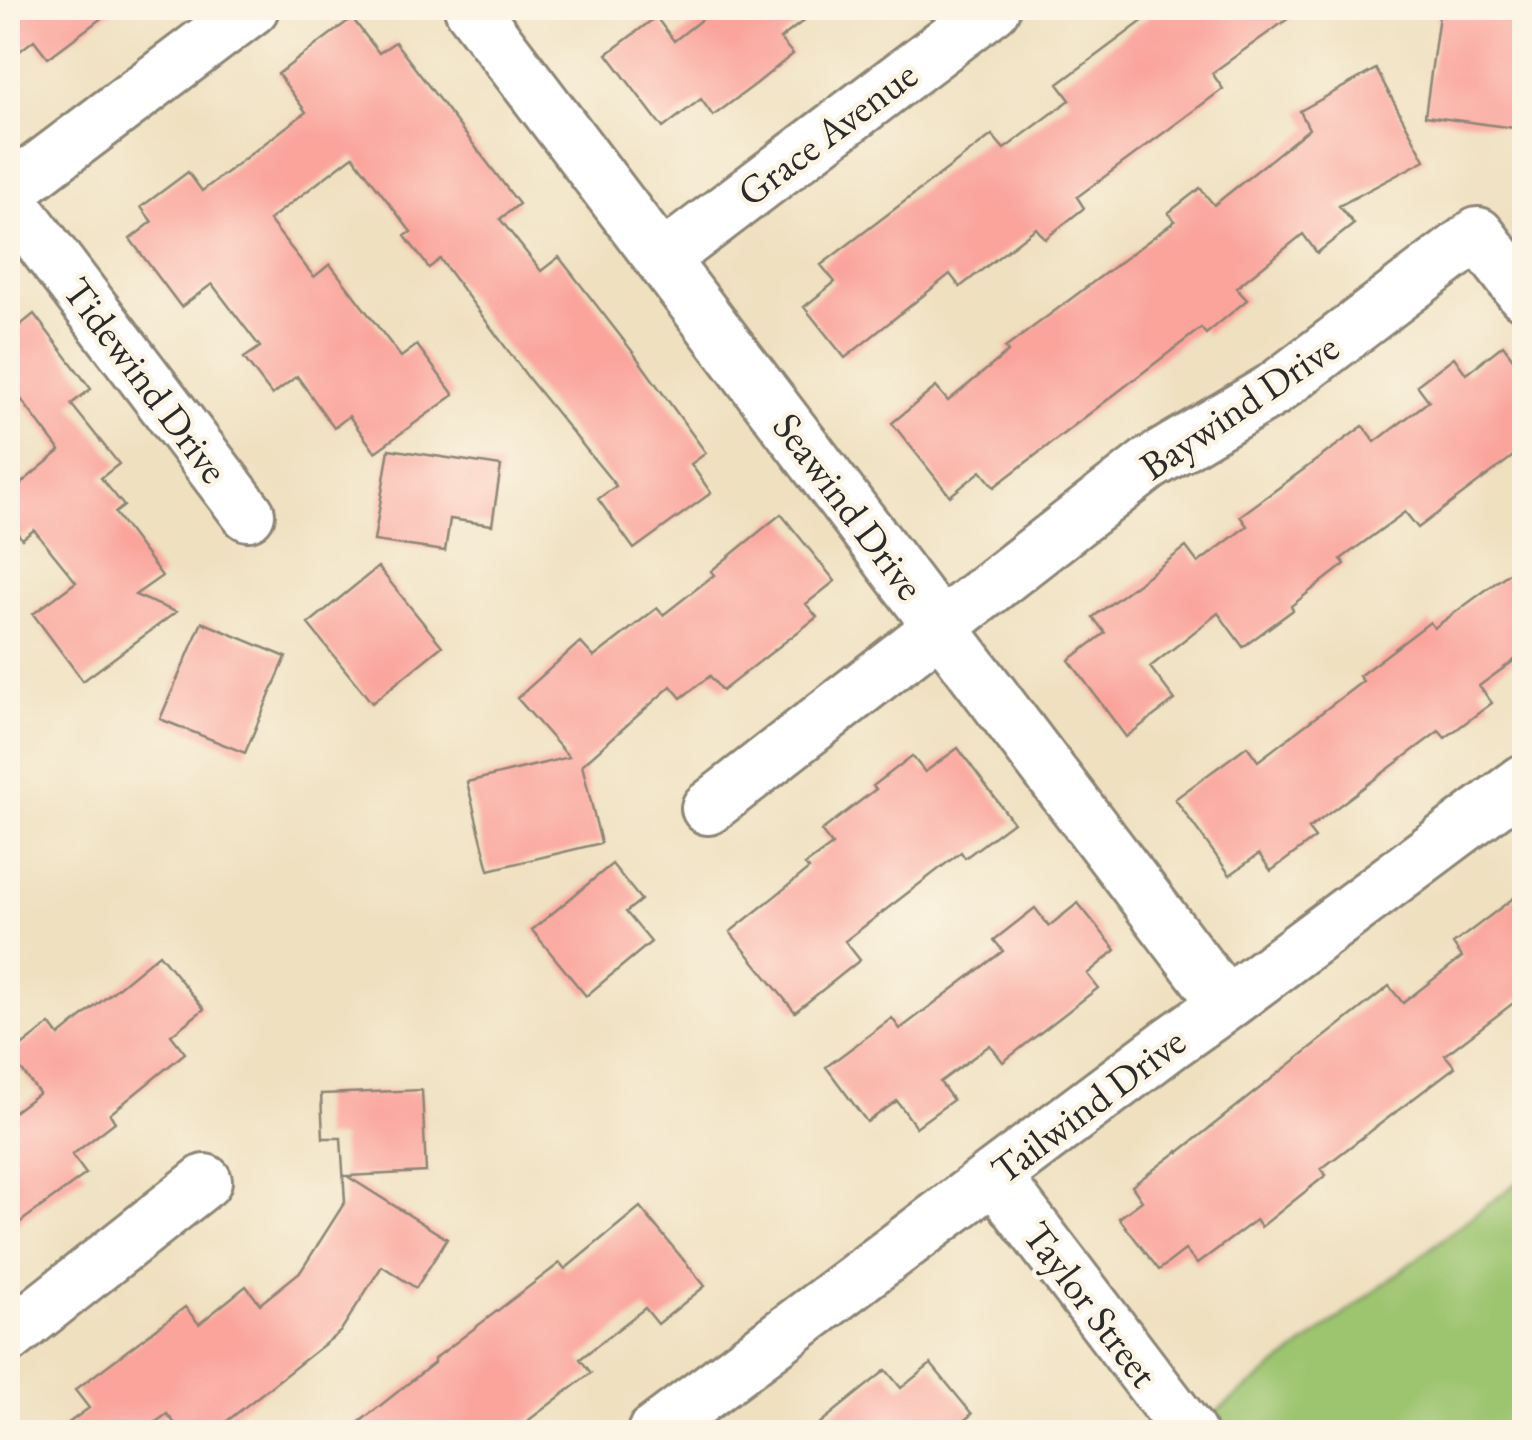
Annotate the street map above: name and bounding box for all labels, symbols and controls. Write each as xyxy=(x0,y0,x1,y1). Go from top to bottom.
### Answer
street label: Grace Avenue xyxy=(727,48,927,218)
street label: Tidewind Drive xyxy=(52,267,240,493)
street label: Baywind Drive xyxy=(1130,321,1348,491)
street label: Seawind Drive xyxy=(762,402,936,610)
street label: Tailwind Drive xyxy=(981,1015,1195,1195)
street label: Taylor Street xyxy=(1012,1211,1170,1398)

